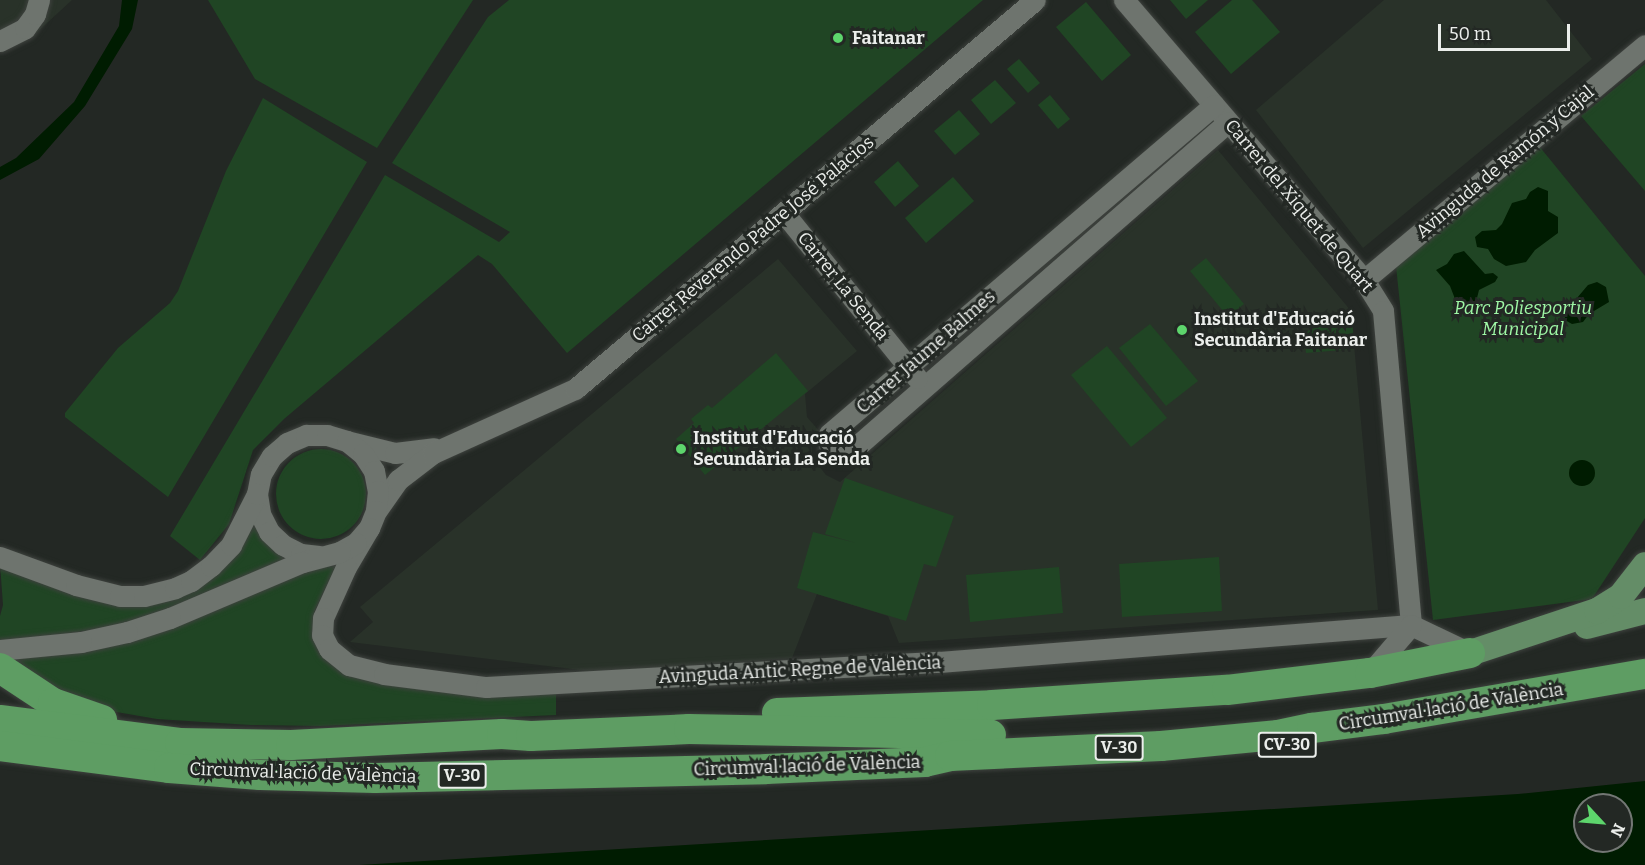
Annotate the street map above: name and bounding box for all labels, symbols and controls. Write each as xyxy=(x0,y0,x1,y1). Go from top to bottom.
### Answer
scale bar xyxy=(1441,12,1573,50)
text: 50 m xyxy=(1449,23,1491,45)
place label: Faitanar xyxy=(852,27,925,49)
marker: Faitanar xyxy=(829,29,847,47)
street label: Avinguda de Ramón y Cajal xyxy=(1412,81,1598,243)
street label: Carrer del Xiquet de Quart xyxy=(1220,115,1378,297)
street label: Carrer Reverendo Padre José Palacios xyxy=(628,131,878,347)
street label: Carrer La Senda xyxy=(793,228,893,344)
street label: Carrer Jaume Balmes xyxy=(852,286,1000,418)
park label: Parc Poliesportiu Municipal xyxy=(1454,298,1592,340)
place label: Institut d'Educació Secundària Faitanar xyxy=(1194,309,1367,352)
marker: Institut d'Educació Secundària Faitanar xyxy=(1175,323,1189,337)
place label: Institut d'Educació Secundària La Senda xyxy=(693,428,870,470)
marker: Institut d'Educació Secundària La Senda xyxy=(674,442,688,456)
street label: Avinguda Antic Regne de València xyxy=(658,652,942,688)
street label: Circumval·lació de València xyxy=(1337,679,1565,735)
road number: CV-30 xyxy=(1257,732,1317,758)
road number: V-30 xyxy=(1094,735,1144,761)
street label: Circumval·lació de València xyxy=(693,751,921,781)
street label: Circumval·lació de València xyxy=(189,758,417,788)
road number: V-30 xyxy=(436,763,488,789)
north arrow xyxy=(1573,793,1633,853)
text: N xyxy=(1607,821,1629,840)

